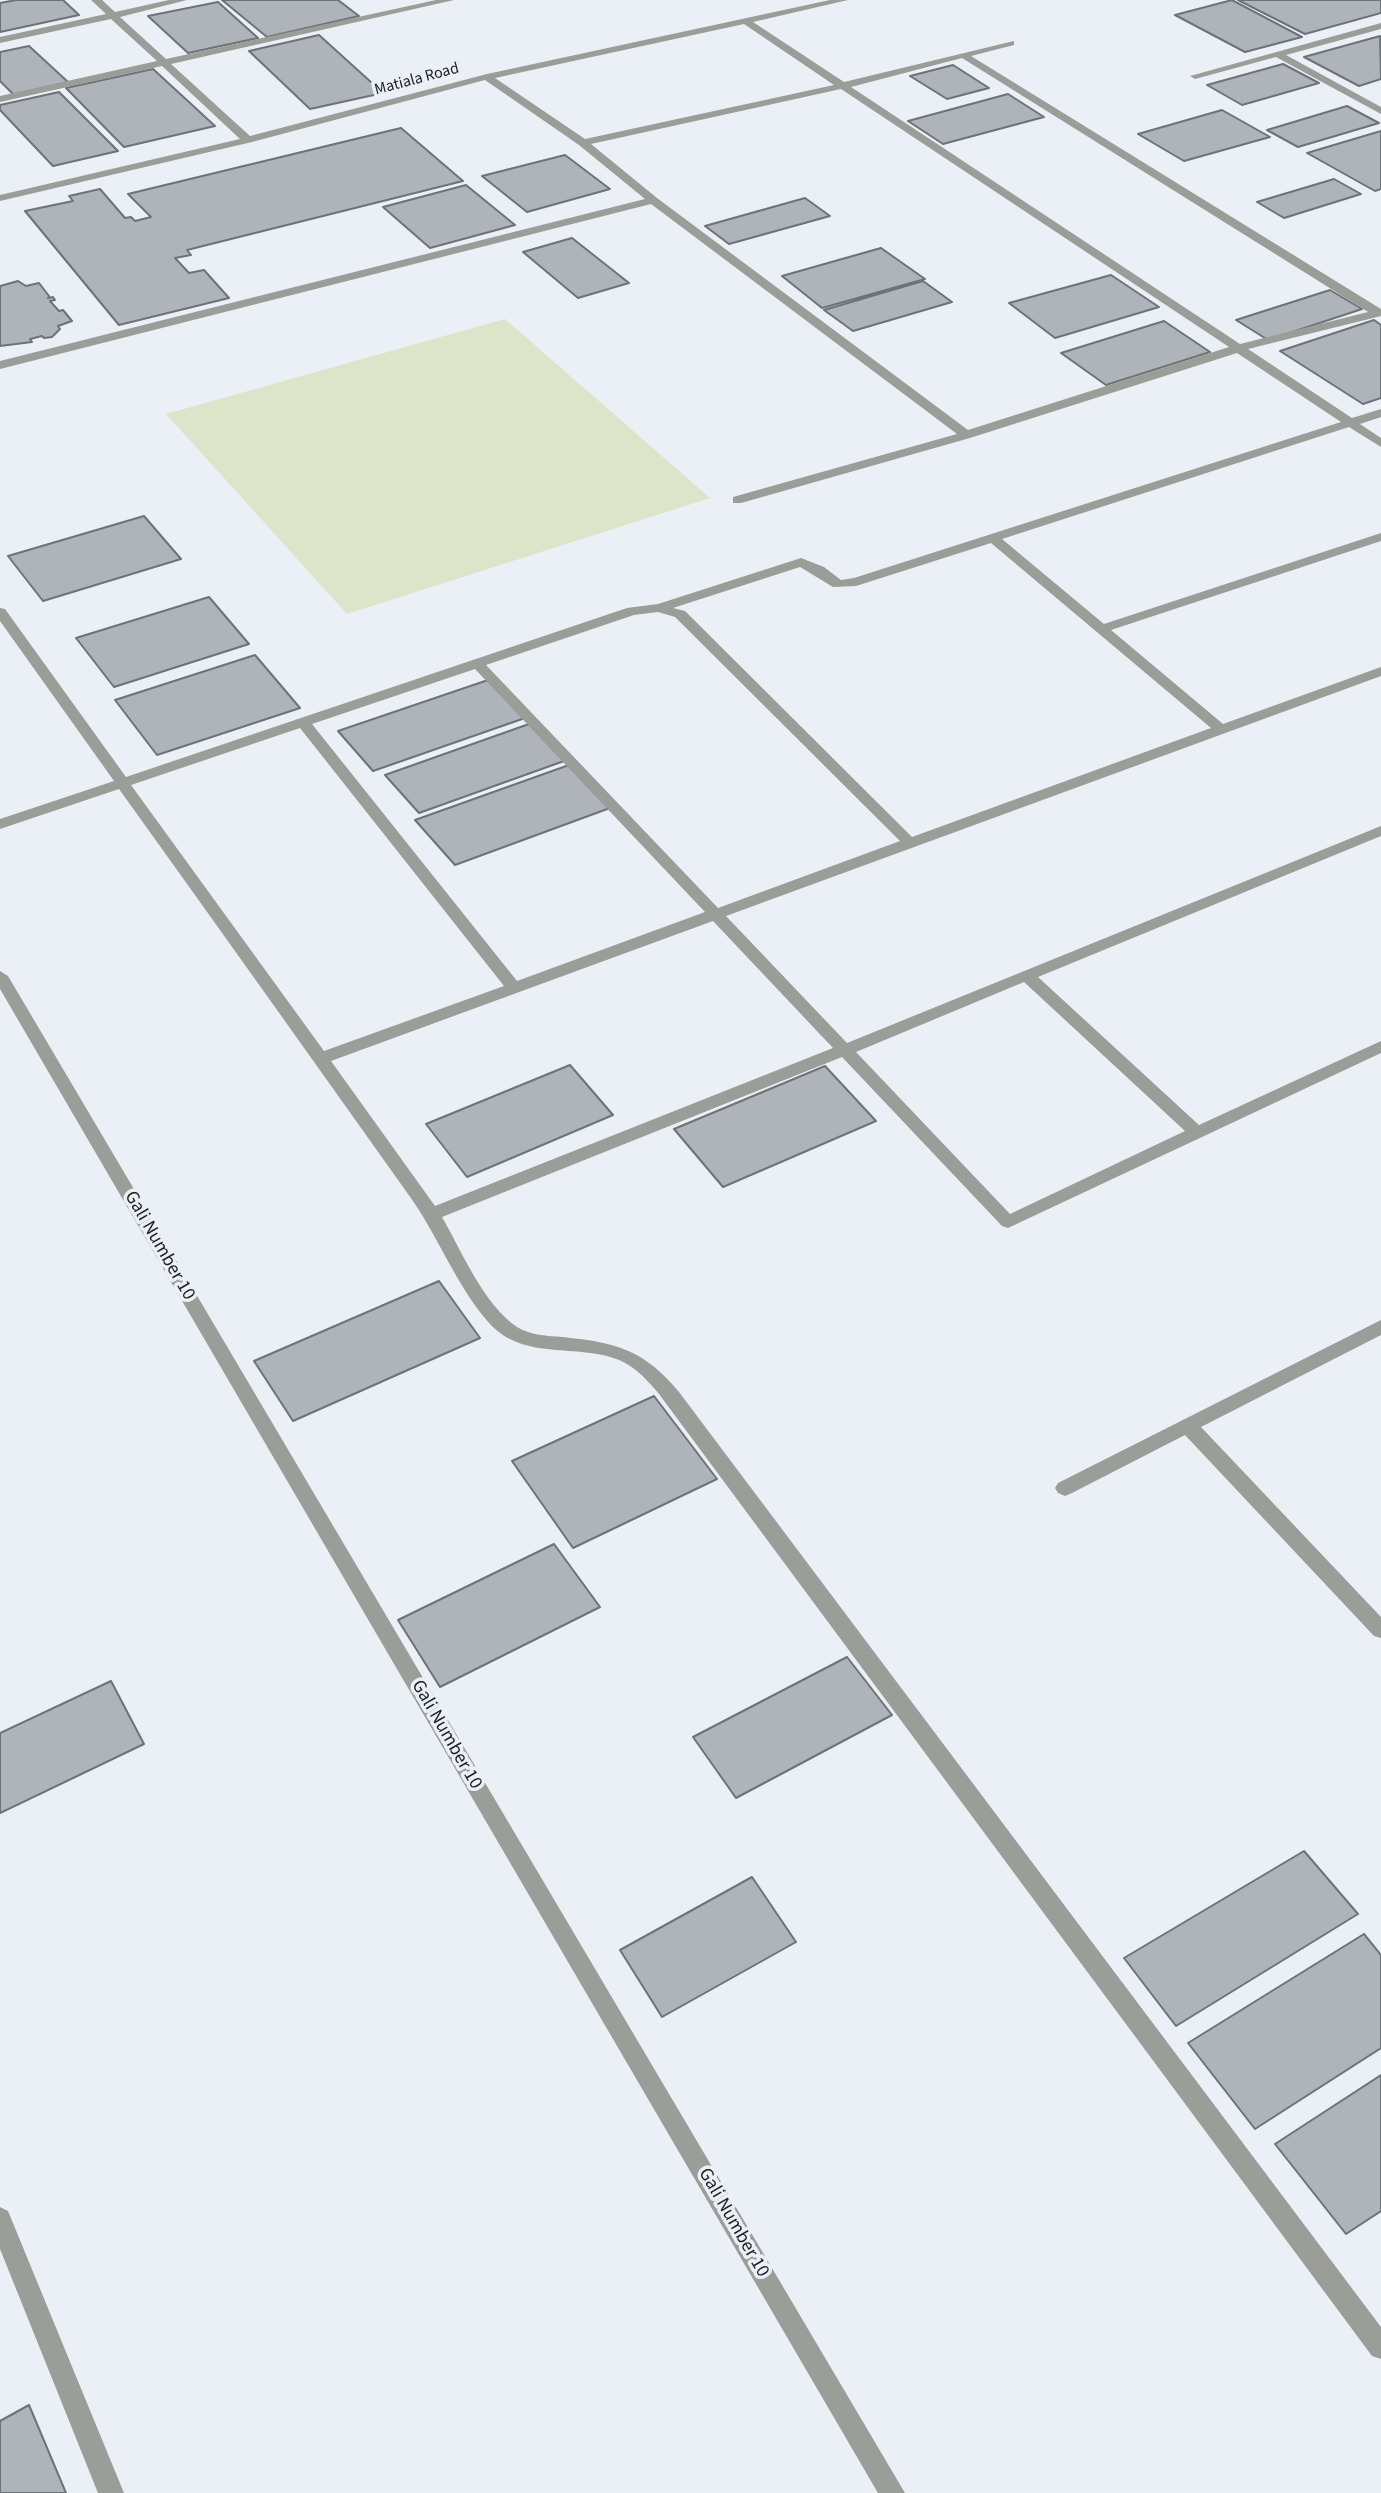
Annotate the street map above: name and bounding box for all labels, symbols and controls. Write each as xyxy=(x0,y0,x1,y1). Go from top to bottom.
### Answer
street label: Matiala Road xyxy=(373,60,461,100)
street label: Gali Number 10 xyxy=(119,1187,199,1305)
street label: Gali Number 10 xyxy=(406,1676,486,1794)
street label: Gali Number 10 xyxy=(693,2164,773,2282)

